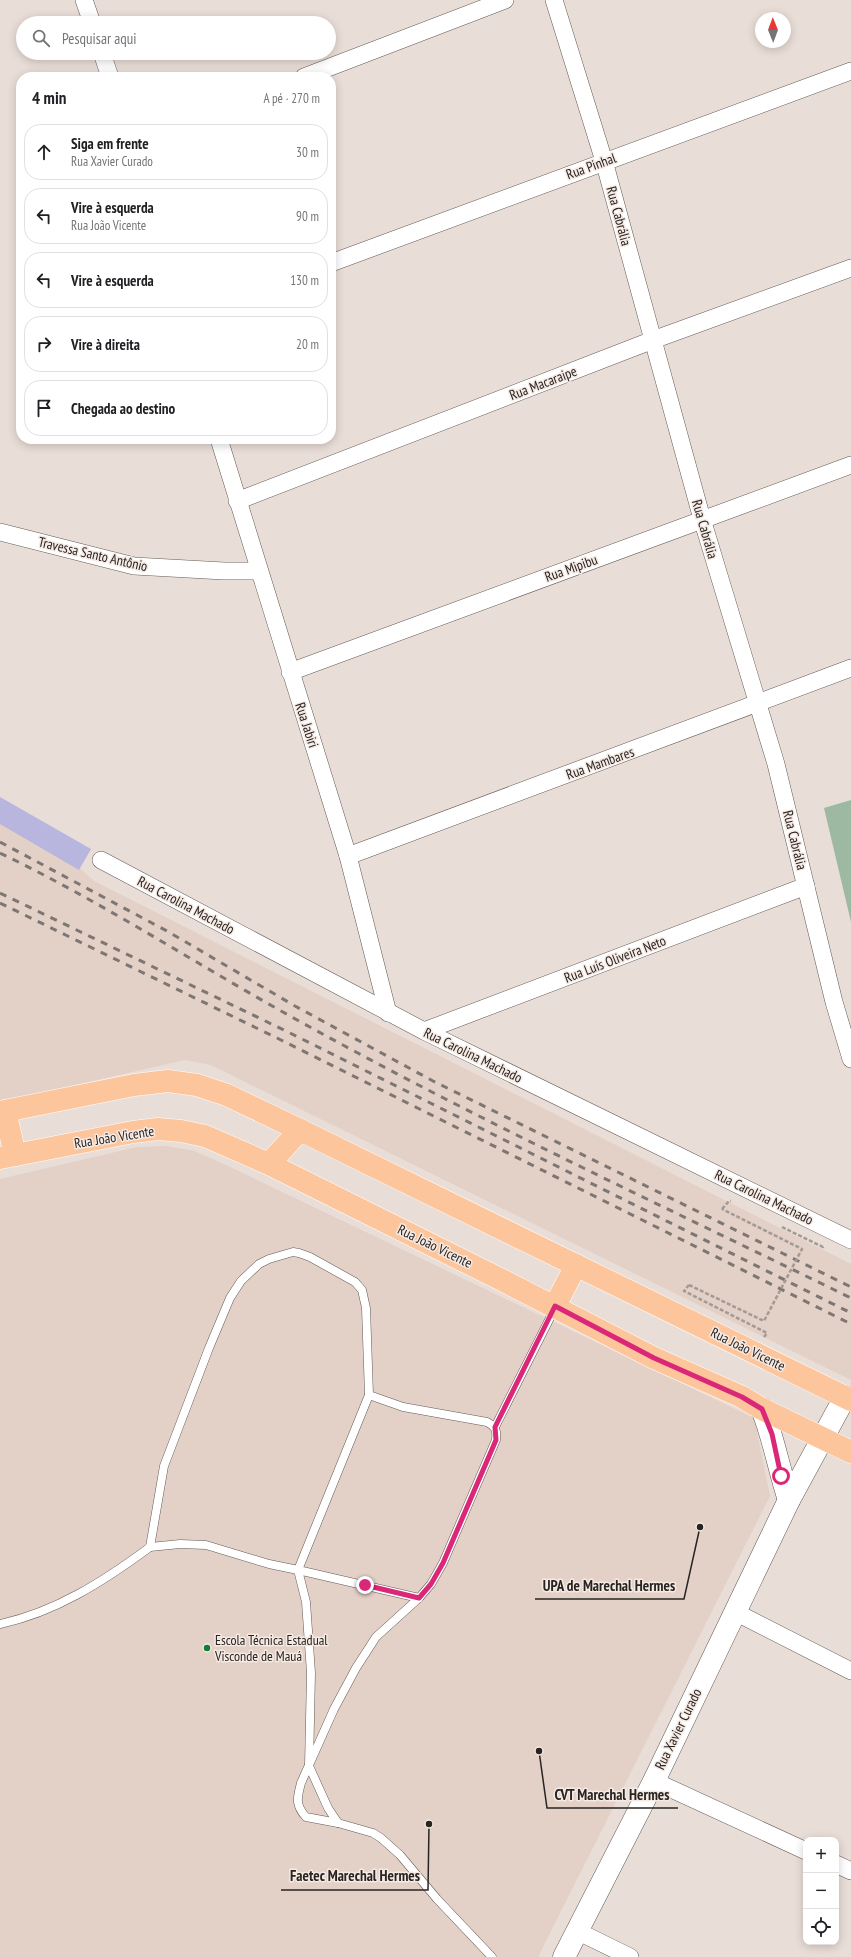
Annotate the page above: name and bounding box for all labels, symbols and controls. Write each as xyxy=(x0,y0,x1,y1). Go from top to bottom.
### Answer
north arrow xyxy=(755,12,791,48)
search box xyxy=(16,16,336,60)
icon: search xyxy=(30,27,52,49)
text: Pesquisar aqui xyxy=(62,29,136,48)
text: 4 min xyxy=(32,87,66,109)
text: A pé · 270 m xyxy=(263,90,320,107)
text: Siga em frente xyxy=(71,134,149,153)
icon: ahead xyxy=(33,141,55,163)
text: 30 m xyxy=(296,144,319,161)
street label: Rua Pinhal xyxy=(564,148,619,183)
text: Rua Xavier Curado xyxy=(71,153,153,170)
street label: Rua Cabrália xyxy=(602,184,636,248)
text: Vire à esquerda xyxy=(71,198,154,217)
icon: left xyxy=(33,205,55,227)
text: 90 m xyxy=(296,208,319,225)
text: Rua João Vicente xyxy=(71,217,146,234)
icon: left xyxy=(33,269,55,291)
text: Vire à esquerda xyxy=(71,271,154,290)
text: 130 m xyxy=(290,272,319,289)
icon: right xyxy=(33,333,55,355)
text: Vire à direita xyxy=(71,335,140,354)
text: 20 m xyxy=(296,336,319,353)
street label: Rua Macaraipe xyxy=(507,362,579,404)
icon: arrive xyxy=(33,397,55,419)
text: Chegada ao destino xyxy=(71,399,175,418)
street label: Rua Cabrália xyxy=(688,497,722,561)
street label: Travessa Santo Antônio xyxy=(37,533,149,575)
street label: Rua Mipibu xyxy=(542,550,600,586)
street label: Rua Jabiri xyxy=(291,700,323,750)
street label: Rua Mambares xyxy=(564,742,637,784)
street label: Rua Cabrália xyxy=(779,808,811,872)
street label: Rua Carolina Machado xyxy=(134,872,238,938)
street label: Rua Luís Oliveira Neto xyxy=(562,931,668,987)
street label: Rua Carolina Machado xyxy=(421,1023,525,1087)
street label: Rua João Vicente xyxy=(73,1122,156,1152)
street label: Rua Carolina Machado xyxy=(712,1165,816,1229)
street label: Rua João Vicente xyxy=(395,1220,475,1272)
street label: Rua João Vicente xyxy=(708,1323,788,1375)
route start xyxy=(772,1467,790,1485)
callout: UPA de Marechal Hermes xyxy=(535,1572,684,1599)
route end xyxy=(356,1576,374,1594)
text: UPA de Marechal Hermes xyxy=(543,1576,675,1595)
place label: Escola Técnica Estadual Visconde de Mauá xyxy=(214,1631,328,1665)
marker: Escola Técnica Estadual Visconde de Mauá xyxy=(202,1643,212,1653)
street label: Rua Xavier Curado xyxy=(651,1685,705,1773)
callout: CVT Marechal Hermes xyxy=(547,1781,678,1808)
text: CVT Marechal Hermes xyxy=(554,1785,670,1804)
map controls xyxy=(803,1837,839,1945)
button: + xyxy=(803,1837,839,1873)
callout: Faetec Marechal Hermes xyxy=(281,1863,428,1890)
text: Faetec Marechal Hermes xyxy=(290,1866,420,1885)
button: − xyxy=(803,1873,839,1909)
button: locate xyxy=(803,1909,839,1945)

